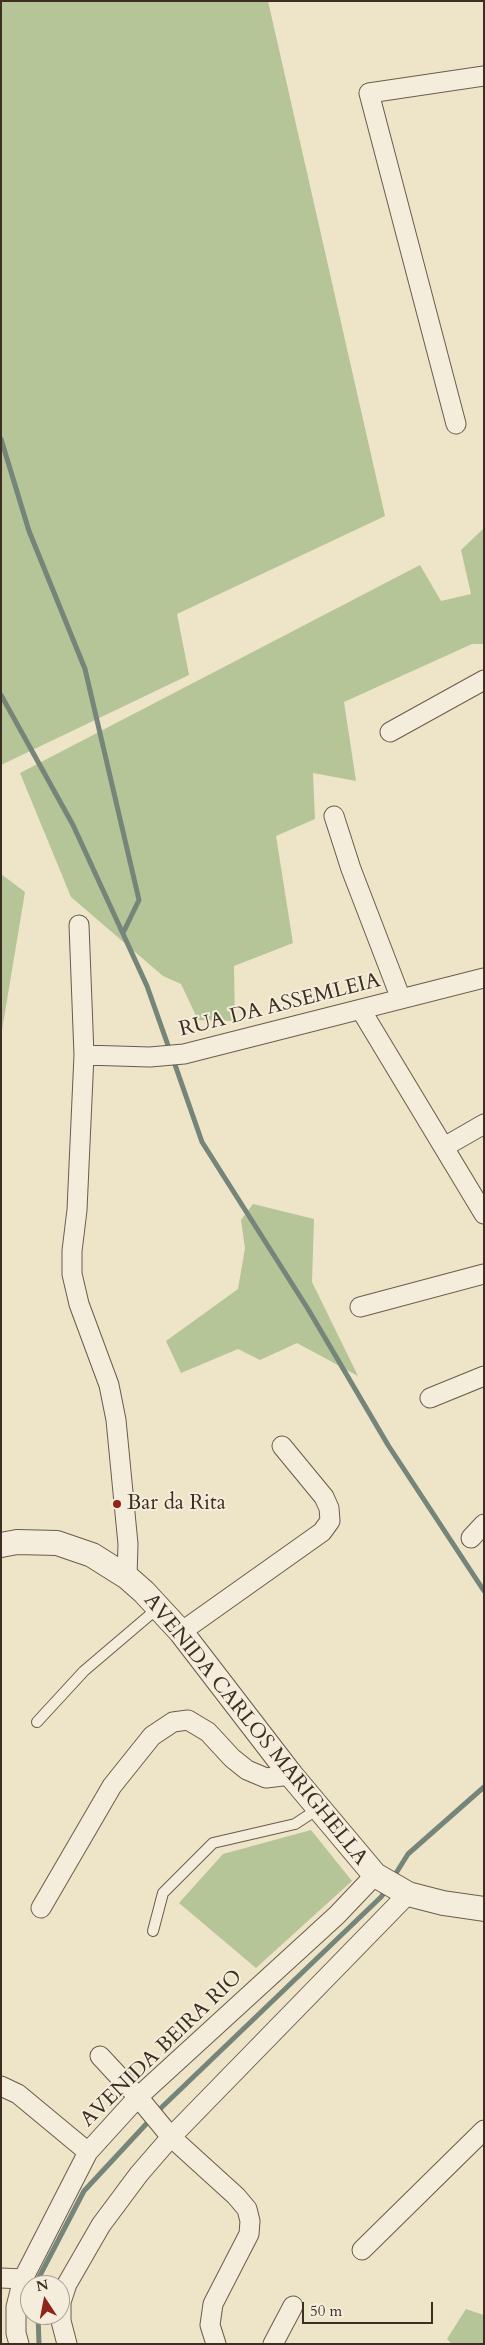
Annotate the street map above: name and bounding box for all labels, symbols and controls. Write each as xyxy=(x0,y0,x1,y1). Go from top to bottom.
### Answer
street label: RUA DA ASSEMLEIA xyxy=(177,969,383,1043)
place label: Bar da Rita xyxy=(127,1491,226,1517)
marker: Bar da Rita xyxy=(111,1498,123,1510)
street label: AVENIDA CARLOS MARIGHELLA xyxy=(137,1589,373,1871)
street label: AVENIDA BEIRA RIO xyxy=(76,1965,248,2133)
north arrow xyxy=(20,2275,70,2325)
text: N xyxy=(34,2275,50,2296)
scale bar xyxy=(305,2292,436,2324)
text: 50 m xyxy=(310,2301,342,2321)

